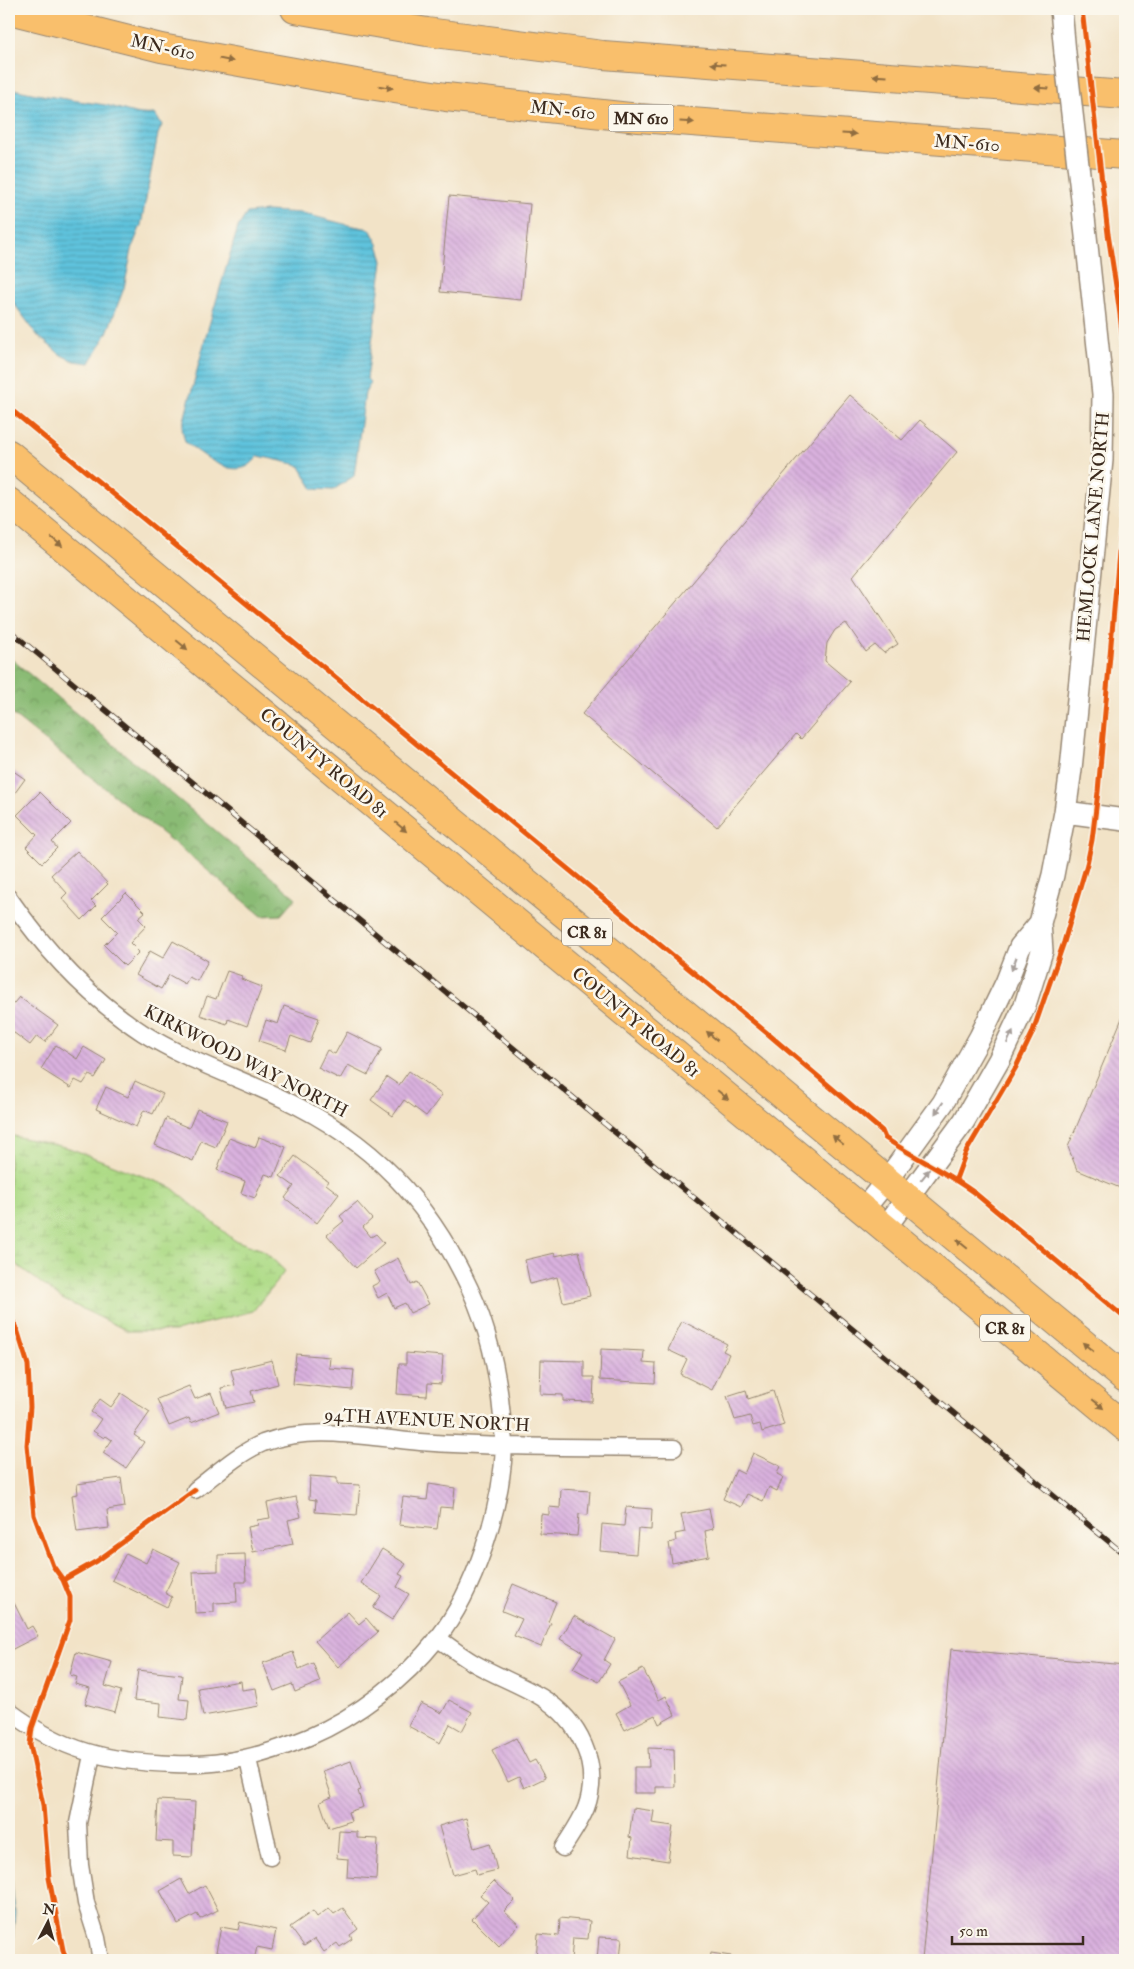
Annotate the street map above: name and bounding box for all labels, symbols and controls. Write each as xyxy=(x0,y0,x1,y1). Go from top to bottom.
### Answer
street label: MN-610 xyxy=(128,29,197,66)
one-way arrow xyxy=(219,56,234,64)
one-way arrow xyxy=(709,60,725,68)
one-way arrow xyxy=(871,72,887,80)
one-way arrow xyxy=(379,84,395,92)
one-way arrow xyxy=(1033,84,1049,92)
street label: MN-610 xyxy=(529,96,597,125)
road number: MN 610 xyxy=(608,105,674,132)
one-way arrow xyxy=(679,118,695,126)
one-way arrow xyxy=(841,130,857,138)
street label: MN-610 xyxy=(933,130,1001,157)
street label: HEMLOCK LANE NORTH xyxy=(1072,411,1115,643)
one-way arrow xyxy=(50,536,63,547)
one-way arrow xyxy=(175,640,188,651)
street label: COUNTY ROAD 81 xyxy=(255,703,393,824)
one-way arrow xyxy=(395,822,408,833)
road number: CR 81 xyxy=(562,919,612,946)
one-way arrow xyxy=(1010,957,1018,972)
street label: COUNTY ROAD 81 xyxy=(567,962,705,1083)
street label: KIRKWOOD WAY NORTH xyxy=(140,1000,352,1123)
one-way arrow xyxy=(1006,1030,1014,1044)
one-way arrow xyxy=(706,1031,719,1042)
one-way arrow xyxy=(717,1089,730,1100)
one-way arrow xyxy=(934,1101,944,1114)
one-way arrow xyxy=(831,1134,844,1145)
one-way arrow xyxy=(920,1168,930,1182)
one-way arrow xyxy=(956,1238,969,1249)
road number: CR 81 xyxy=(980,1315,1030,1342)
one-way arrow xyxy=(1081,1342,1094,1353)
one-way arrow xyxy=(1092,1399,1105,1410)
street label: 94TH AVENUE NORTH xyxy=(322,1404,530,1437)
north arrow xyxy=(22,1896,72,1946)
text: N xyxy=(41,1900,57,1919)
scale bar xyxy=(952,1914,1083,1946)
text: 50 m xyxy=(959,1922,988,1941)

